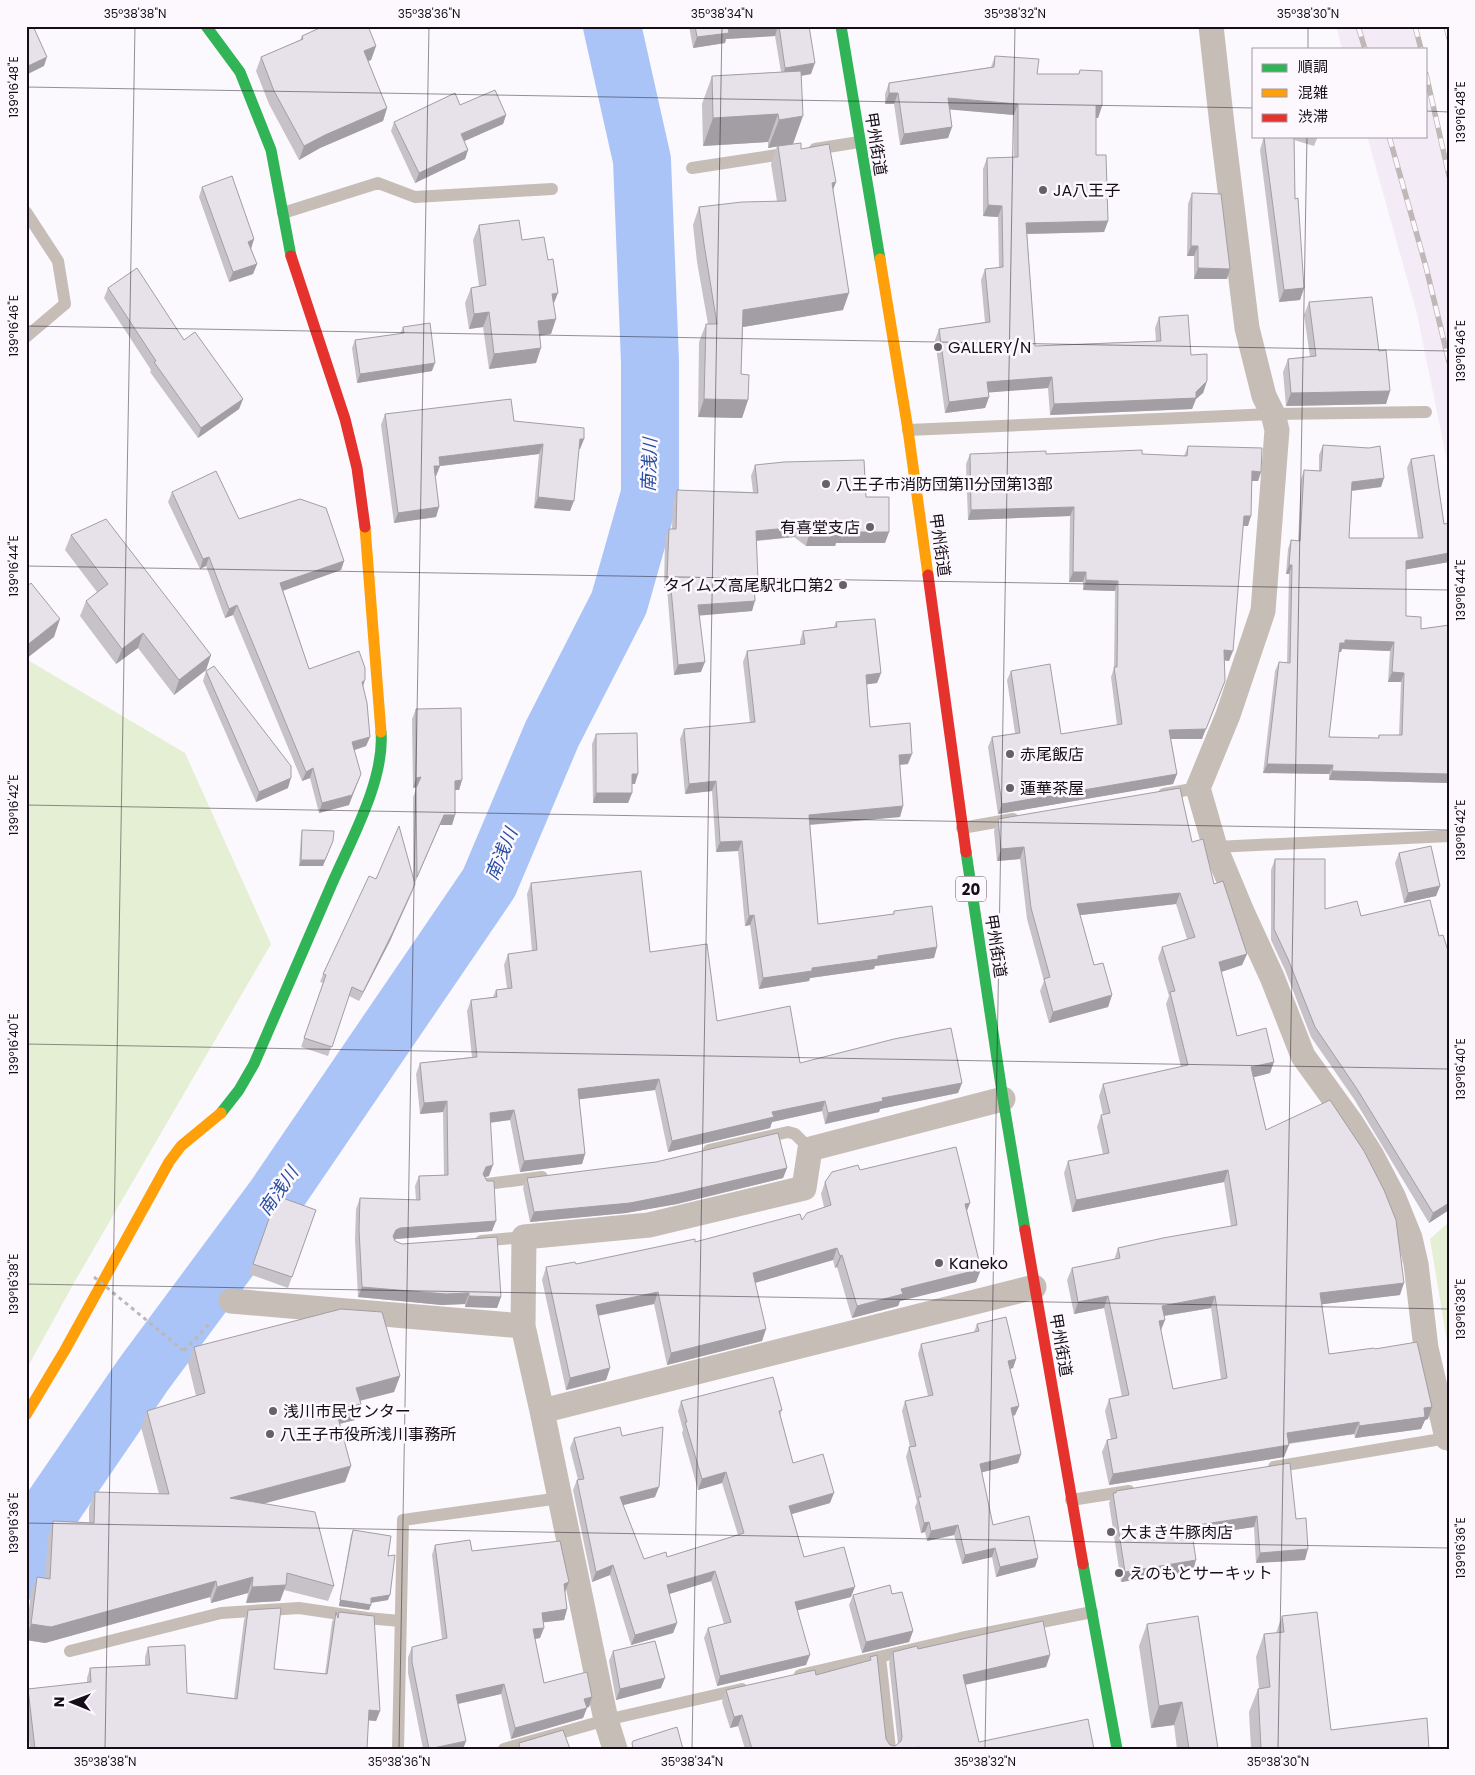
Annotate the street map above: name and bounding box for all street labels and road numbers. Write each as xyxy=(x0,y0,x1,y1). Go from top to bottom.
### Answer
street label: 甲州街道 xyxy=(860,111,892,177)
street label: 甲州街道 xyxy=(924,512,956,578)
road number: 20 xyxy=(956,876,986,902)
street label: 甲州街道 xyxy=(980,913,1012,979)
street label: 甲州街道 xyxy=(1044,1311,1078,1379)

